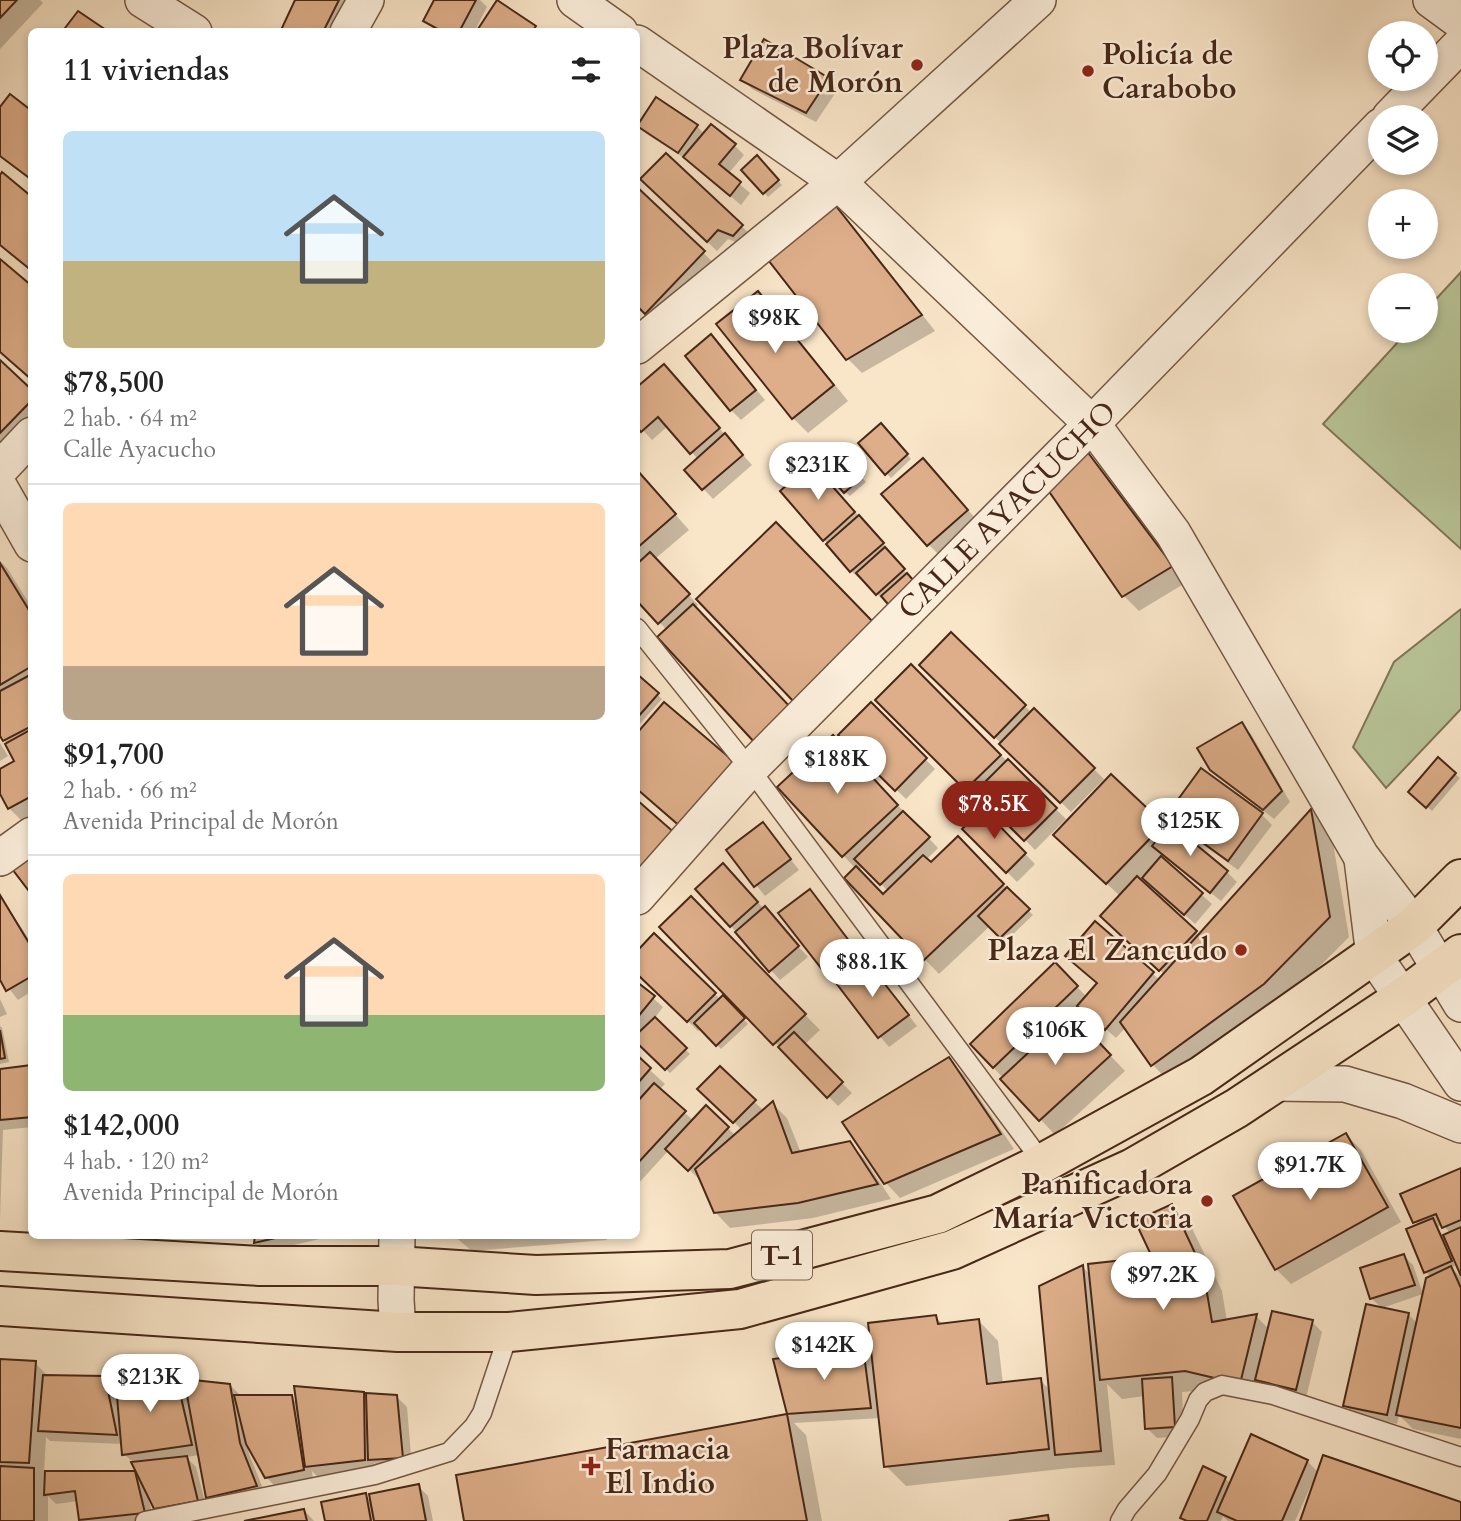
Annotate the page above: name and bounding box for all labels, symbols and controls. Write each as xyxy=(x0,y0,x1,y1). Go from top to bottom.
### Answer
map controls xyxy=(1368,21,1438,343)
button: locate xyxy=(1368,21,1438,91)
place label: Plaza Bolívar de Morón xyxy=(722,28,904,103)
place label: Policía de Carabobo xyxy=(1102,34,1237,109)
text: 11 viviendas xyxy=(63,50,229,91)
icon: filters xyxy=(567,51,605,89)
marker: Plaza Bolívar de Morón xyxy=(909,57,925,73)
marker: Policía de Carabobo xyxy=(1080,63,1096,79)
button: layers xyxy=(1368,105,1438,175)
icon: home xyxy=(271,176,397,302)
button: + xyxy=(1368,189,1438,259)
button: − xyxy=(1368,273,1438,343)
pin: $98K xyxy=(734,296,816,355)
text: $98K xyxy=(748,302,802,333)
text: $78,500 xyxy=(63,362,164,403)
street label: CALLE AYACUCHO xyxy=(889,392,1126,629)
text: 2 hab. · 64 m² xyxy=(63,403,197,434)
text: Calle Ayacucho xyxy=(63,434,216,465)
pin: $231K xyxy=(769,442,867,502)
text: $231K xyxy=(785,449,851,480)
icon: home xyxy=(271,548,397,674)
text: $91,700 xyxy=(63,734,164,775)
pin: $188K xyxy=(788,736,886,796)
text: $188K xyxy=(804,743,870,774)
text: 2 hab. · 66 m² xyxy=(63,775,197,806)
pin: $78.5K xyxy=(937,782,1051,841)
text: $78.5K xyxy=(958,788,1030,819)
pin: $125K xyxy=(1141,798,1239,858)
text: $125K xyxy=(1157,805,1223,836)
text: Avenida Principal de Morón xyxy=(63,806,339,837)
icon: home xyxy=(271,919,397,1045)
place label: Plaza El Zancudo xyxy=(987,930,1227,971)
pin: $88.1K xyxy=(815,940,929,999)
marker: Plaza El Zancudo xyxy=(1233,942,1249,958)
text: $88.1K xyxy=(836,946,908,977)
pin: $106K xyxy=(1006,1007,1104,1067)
text: $106K xyxy=(1022,1014,1088,1045)
text: $142,000 xyxy=(63,1105,179,1146)
pin: $91.7K xyxy=(1253,1142,1367,1202)
text: 4 hab. · 120 m² xyxy=(63,1146,209,1177)
text: $91.7K xyxy=(1274,1149,1346,1180)
place label: Panificadora María Victoria xyxy=(993,1164,1193,1239)
text: Avenida Principal de Morón xyxy=(63,1177,339,1208)
marker: Panificadora María Victoria xyxy=(1199,1193,1215,1209)
road number: T-1 xyxy=(752,1230,812,1280)
pin: $97.2K xyxy=(1106,1252,1220,1312)
text: $97.2K xyxy=(1127,1259,1199,1290)
pin: $142K xyxy=(775,1322,873,1382)
text: $142K xyxy=(791,1329,857,1360)
pin: $213K xyxy=(101,1354,199,1414)
text: $213K xyxy=(117,1361,183,1392)
place label: Farmacia El Indio xyxy=(605,1429,730,1504)
marker: Farmacia El Indio xyxy=(583,1458,599,1474)

